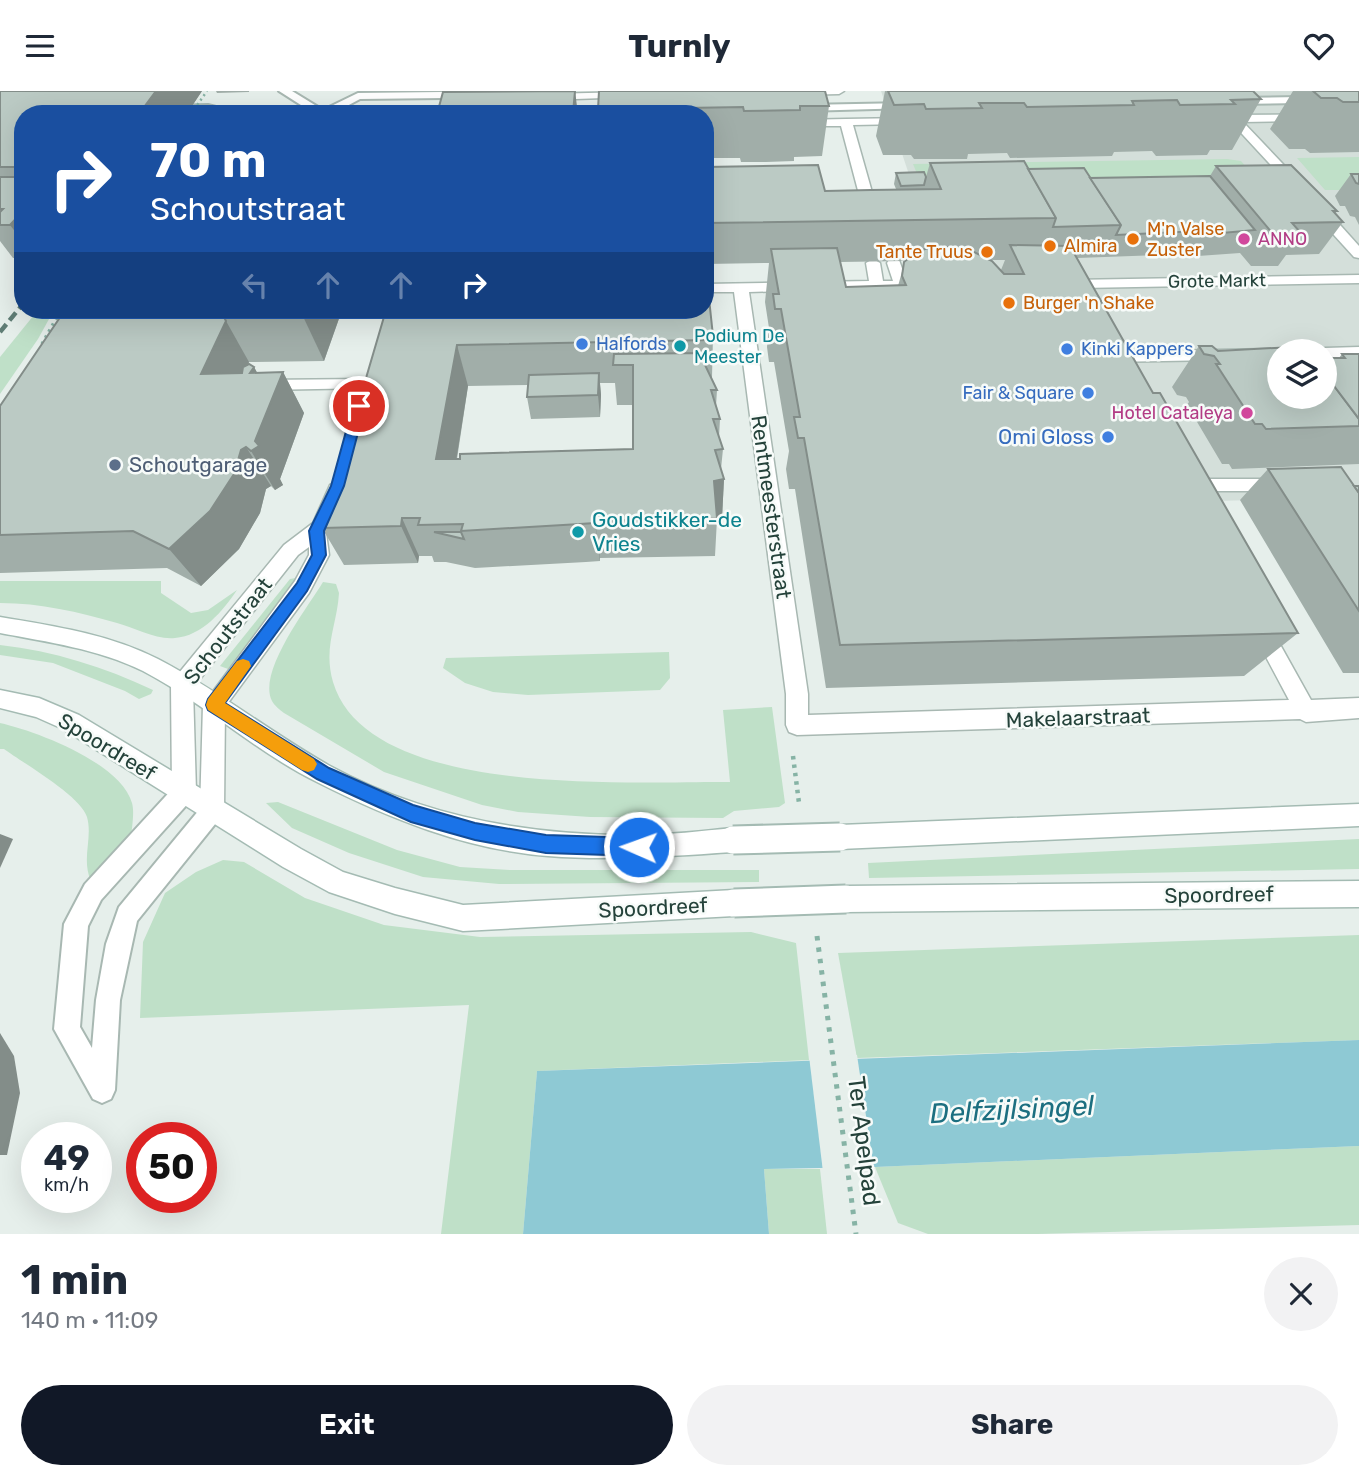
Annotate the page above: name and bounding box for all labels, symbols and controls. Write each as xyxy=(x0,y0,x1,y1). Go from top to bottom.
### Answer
icon: menu xyxy=(21,27,59,65)
text: Turnly xyxy=(628,27,731,65)
icon: heart xyxy=(1300,27,1338,65)
text: 70 m xyxy=(150,131,267,189)
icon: right xyxy=(35,133,126,224)
text: Schoutstraat xyxy=(150,190,346,228)
place label: M'n Valse Zuster xyxy=(1147,218,1224,261)
place label: ANNO xyxy=(1258,228,1307,250)
marker: M'n Valse Zuster xyxy=(1125,231,1141,247)
marker: ANNO xyxy=(1236,231,1252,247)
place label: Almira xyxy=(1064,235,1117,257)
marker: Almira xyxy=(1042,238,1058,254)
place label: Tante Truus xyxy=(876,241,973,263)
marker: Tante Truus xyxy=(979,244,995,260)
icon: left xyxy=(236,266,274,304)
icon: ahead xyxy=(309,266,347,304)
icon: ahead xyxy=(382,266,420,304)
icon: right xyxy=(455,266,493,304)
street label: Grote Markt xyxy=(1168,269,1266,293)
place label: Burger 'n Shake xyxy=(1023,292,1154,314)
marker: Burger 'n Shake xyxy=(1001,295,1017,311)
place label: Podium De Meester xyxy=(694,325,785,368)
place label: Halfords xyxy=(596,333,667,355)
marker: Halfords xyxy=(574,336,590,352)
marker: Podium De Meester xyxy=(672,338,688,354)
place label: Kinki Kappers xyxy=(1081,338,1193,360)
map controls xyxy=(1267,339,1337,409)
button: layers xyxy=(1267,339,1337,409)
marker: Kinki Kappers xyxy=(1059,341,1075,357)
pin xyxy=(329,376,389,436)
place label: Fair & Square xyxy=(963,382,1074,404)
marker: Fair & Square xyxy=(1080,385,1096,401)
icon: arrive xyxy=(340,387,378,425)
place label: Hotel Cataleya xyxy=(1112,402,1233,424)
marker: Hotel Cataleya xyxy=(1239,405,1255,421)
street label: Rentmeesterstraat xyxy=(746,414,797,600)
place label: Omi Gloss xyxy=(998,424,1094,449)
marker: Omi Gloss xyxy=(1100,429,1116,445)
place label: Schoutgarage xyxy=(129,452,267,477)
marker: Schoutgarage xyxy=(107,457,123,473)
place label: Goudstikker-de Vries xyxy=(592,507,742,556)
marker: Goudstikker-de Vries xyxy=(570,524,586,540)
street label: Schoutstraat xyxy=(178,572,277,689)
street label: Makelaarstraat xyxy=(1005,702,1151,733)
street label: Spoordreef xyxy=(54,708,161,785)
position arrow xyxy=(602,810,676,884)
street label: Spoordreef xyxy=(1164,881,1274,908)
street label: Spoordreef xyxy=(598,892,708,923)
street label: Ter Apelpad xyxy=(842,1075,886,1207)
water label: Delfzijlsingel xyxy=(929,1089,1096,1130)
speed limit sign: 50 xyxy=(126,1122,217,1213)
text: 49 xyxy=(43,1137,90,1179)
text: km/h xyxy=(44,1174,89,1196)
text: 1 min xyxy=(21,1255,128,1305)
button: close xyxy=(1264,1257,1338,1331)
text: 140 m · 11:09 xyxy=(21,1306,159,1334)
button: Exit xyxy=(21,1385,673,1465)
button: Share xyxy=(687,1385,1338,1465)

